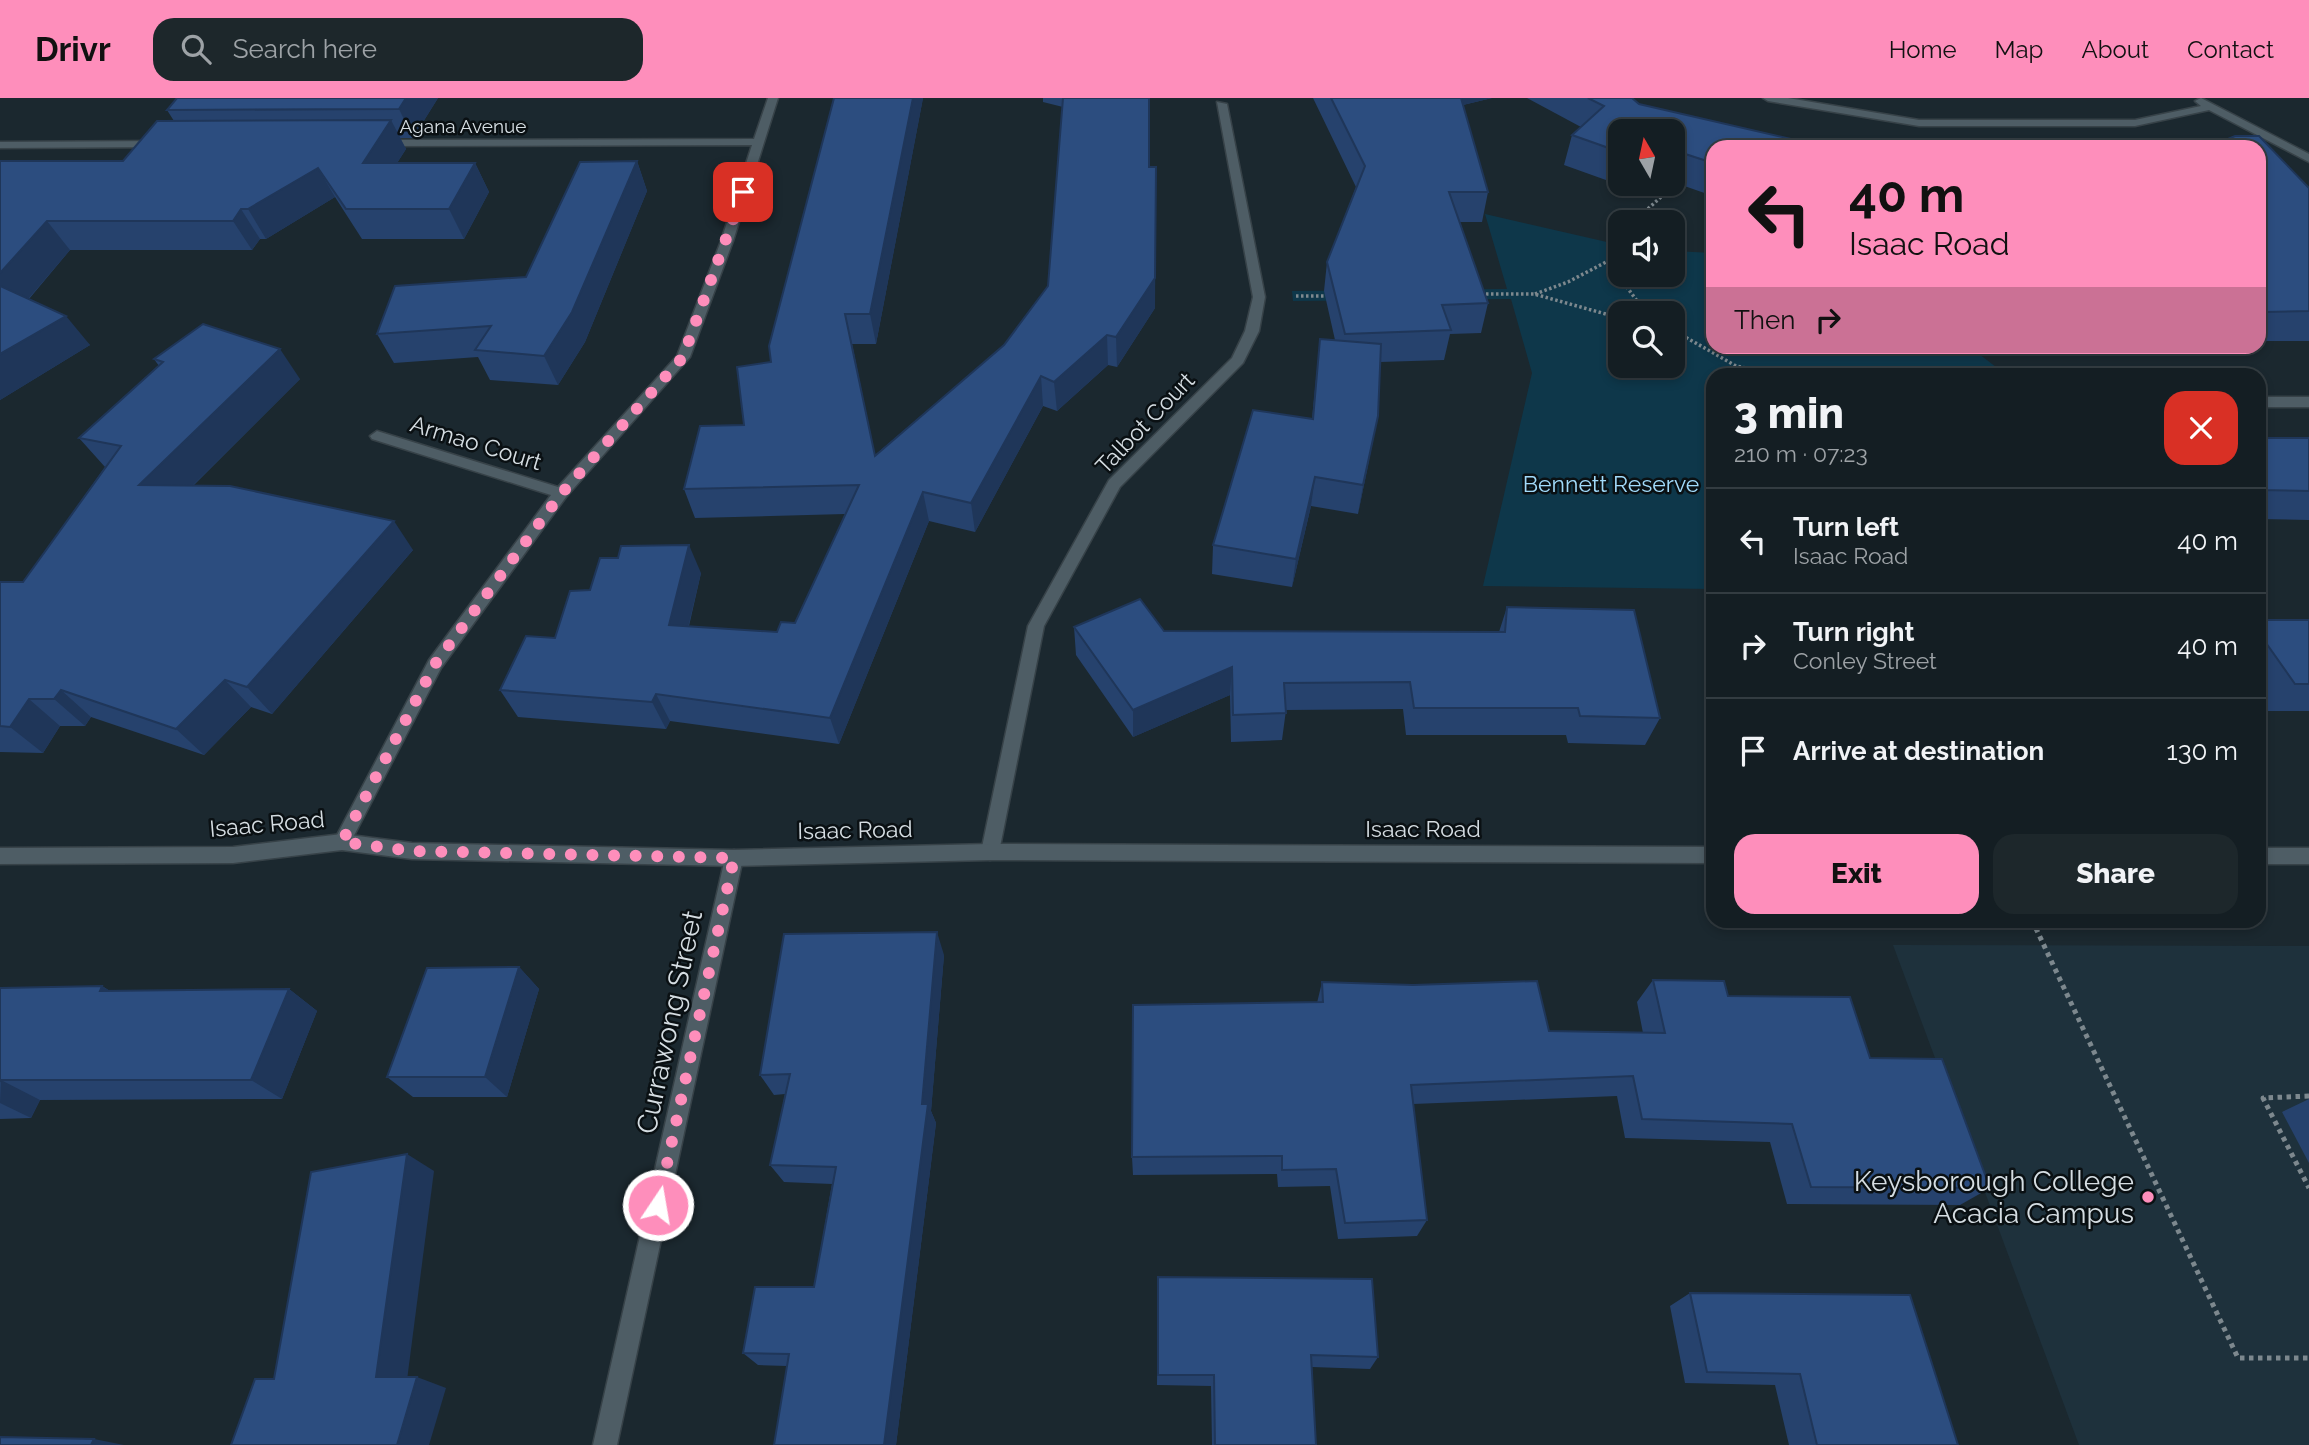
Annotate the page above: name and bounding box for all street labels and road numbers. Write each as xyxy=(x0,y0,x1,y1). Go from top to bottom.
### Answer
street label: Agana Avenue xyxy=(399,115,527,137)
street label: Talbot Court xyxy=(1090,366,1200,479)
street label: Armao Court xyxy=(407,410,545,475)
street label: Isaac Road xyxy=(208,805,326,842)
street label: Isaac Road xyxy=(797,815,913,844)
street label: Isaac Road xyxy=(1365,815,1481,842)
street label: Currawong Street xyxy=(630,907,709,1137)

